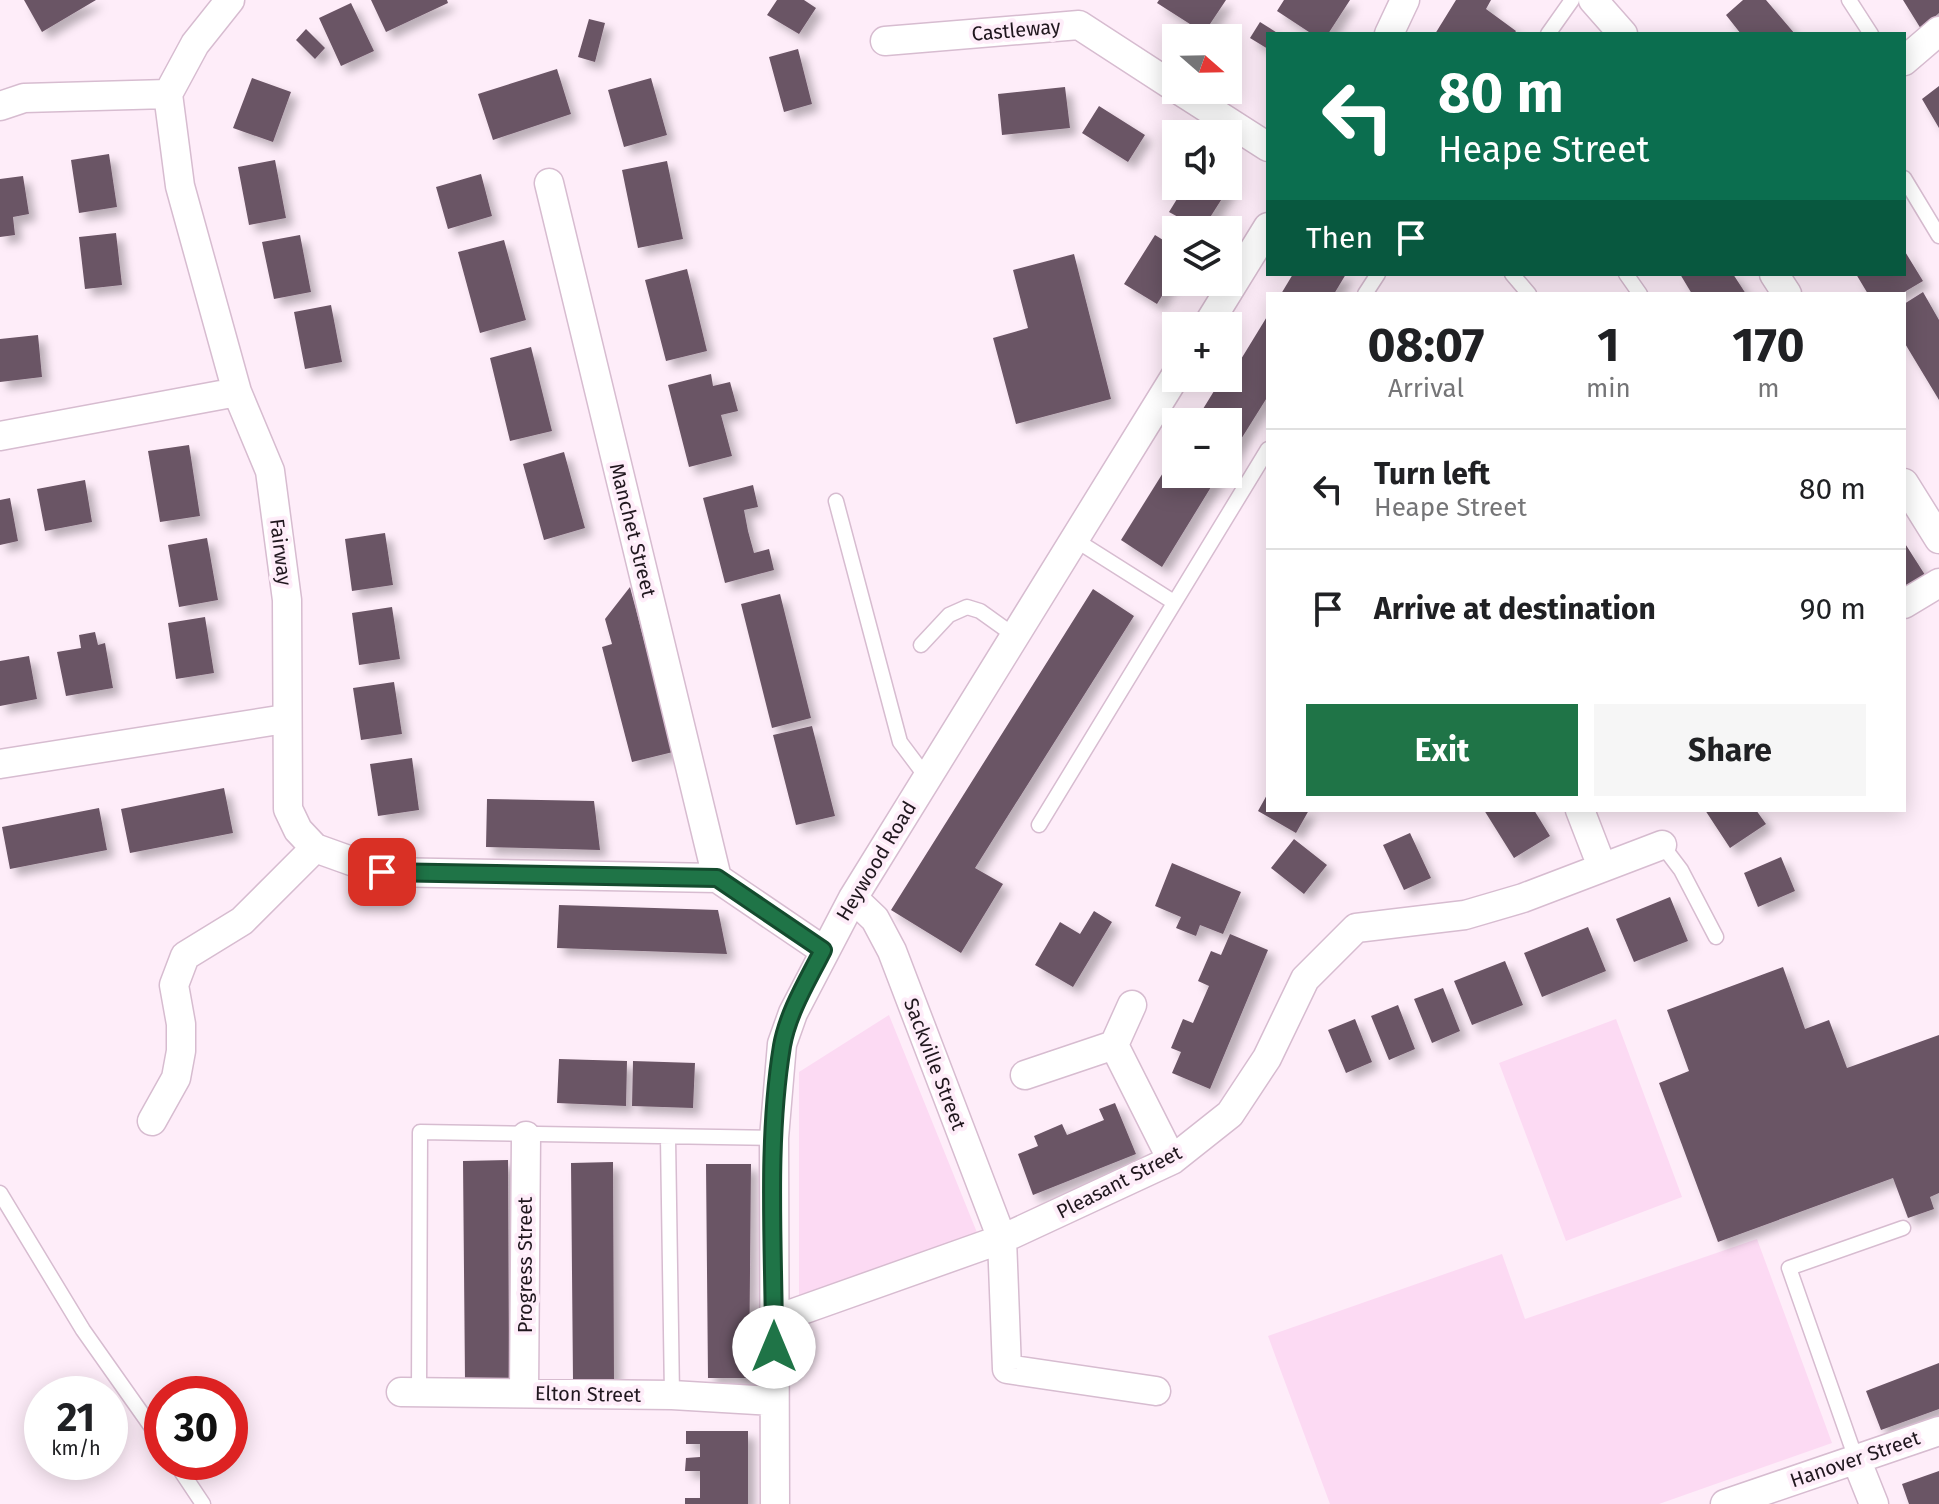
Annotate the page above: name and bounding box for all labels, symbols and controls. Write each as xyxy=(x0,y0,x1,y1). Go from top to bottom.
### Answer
street label: Castleway xyxy=(971,14,1062,46)
north arrow xyxy=(1162,24,1242,104)
map controls xyxy=(1162,24,1242,488)
text: 80 m xyxy=(1438,60,1564,127)
icon: left xyxy=(1306,64,1410,168)
button: sound xyxy=(1162,120,1242,200)
text: Heape Street xyxy=(1438,128,1650,172)
button: layers xyxy=(1162,216,1242,296)
icon: arrive xyxy=(1389,216,1433,260)
text: Then xyxy=(1306,220,1373,256)
button: + xyxy=(1162,312,1242,392)
text: 08:07 xyxy=(1367,316,1485,374)
text: 1 xyxy=(1597,316,1620,374)
text: 170 xyxy=(1732,316,1805,374)
text: Arrival xyxy=(1388,373,1464,404)
text: min xyxy=(1586,373,1631,404)
text: m xyxy=(1757,373,1780,404)
button: − xyxy=(1162,408,1242,488)
text: Turn left xyxy=(1374,456,1490,492)
street label: Manchet Street xyxy=(605,461,661,600)
icon: left xyxy=(1306,467,1350,511)
text: 80 m xyxy=(1799,471,1866,507)
text: Heape Street xyxy=(1374,492,1527,523)
street label: Fairway xyxy=(265,517,297,587)
icon: arrive xyxy=(1306,587,1350,631)
text: Arrive at destination xyxy=(1374,591,1656,627)
text: 90 m xyxy=(1800,591,1866,627)
button: Exit xyxy=(1306,704,1578,796)
button: Share xyxy=(1594,704,1866,796)
street label: Heywood Road xyxy=(831,797,921,925)
pin xyxy=(348,838,416,906)
icon: arrive xyxy=(360,850,404,894)
street label: Sackville Street xyxy=(899,995,971,1134)
street label: Pleasant Street xyxy=(1052,1140,1186,1224)
street label: Progress Street xyxy=(513,1196,537,1333)
position arrow xyxy=(732,1305,816,1389)
speed limit sign: 30 xyxy=(144,1376,248,1480)
street label: Elton Street xyxy=(535,1381,642,1407)
text: 21 xyxy=(57,1394,95,1442)
street label: Hanover Street xyxy=(1787,1425,1924,1492)
text: km/h xyxy=(51,1436,101,1460)

